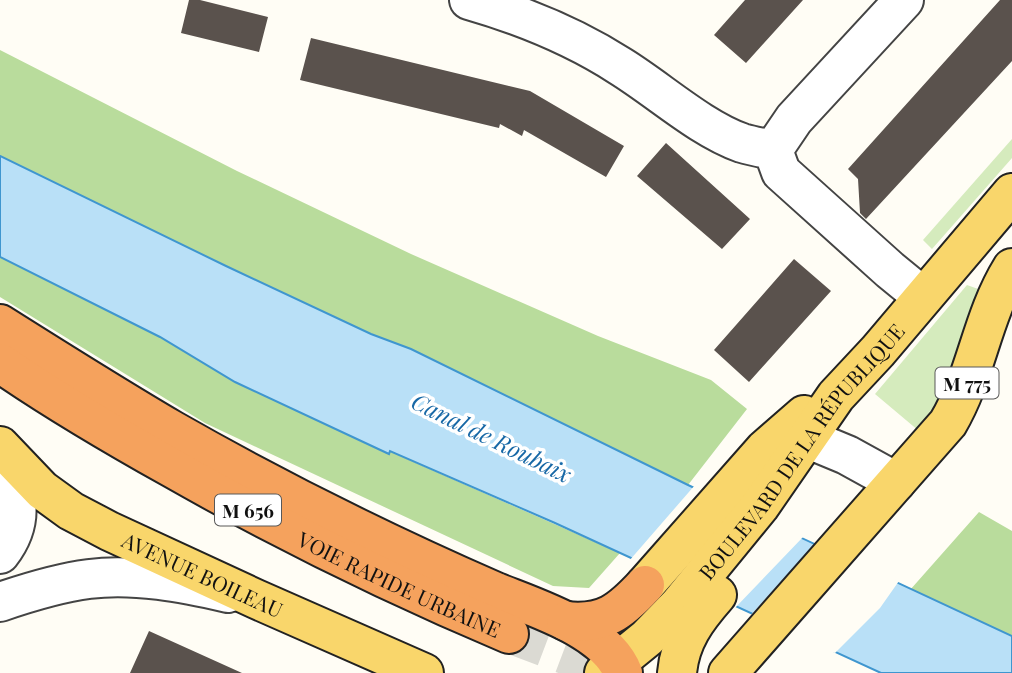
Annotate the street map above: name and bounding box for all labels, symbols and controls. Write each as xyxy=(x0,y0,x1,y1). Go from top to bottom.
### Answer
street label: BOULEVARD DE LA RÉPUBLIQUE xyxy=(692,317,910,585)
road number: M 775 xyxy=(936,368,998,398)
water label: Canal de Roubaix xyxy=(407,385,577,489)
road number: M 656 xyxy=(215,495,281,526)
street label: VOIE RAPIDE URBAINE xyxy=(292,524,505,643)
street label: AVENUE BOILEAU xyxy=(117,525,288,623)

